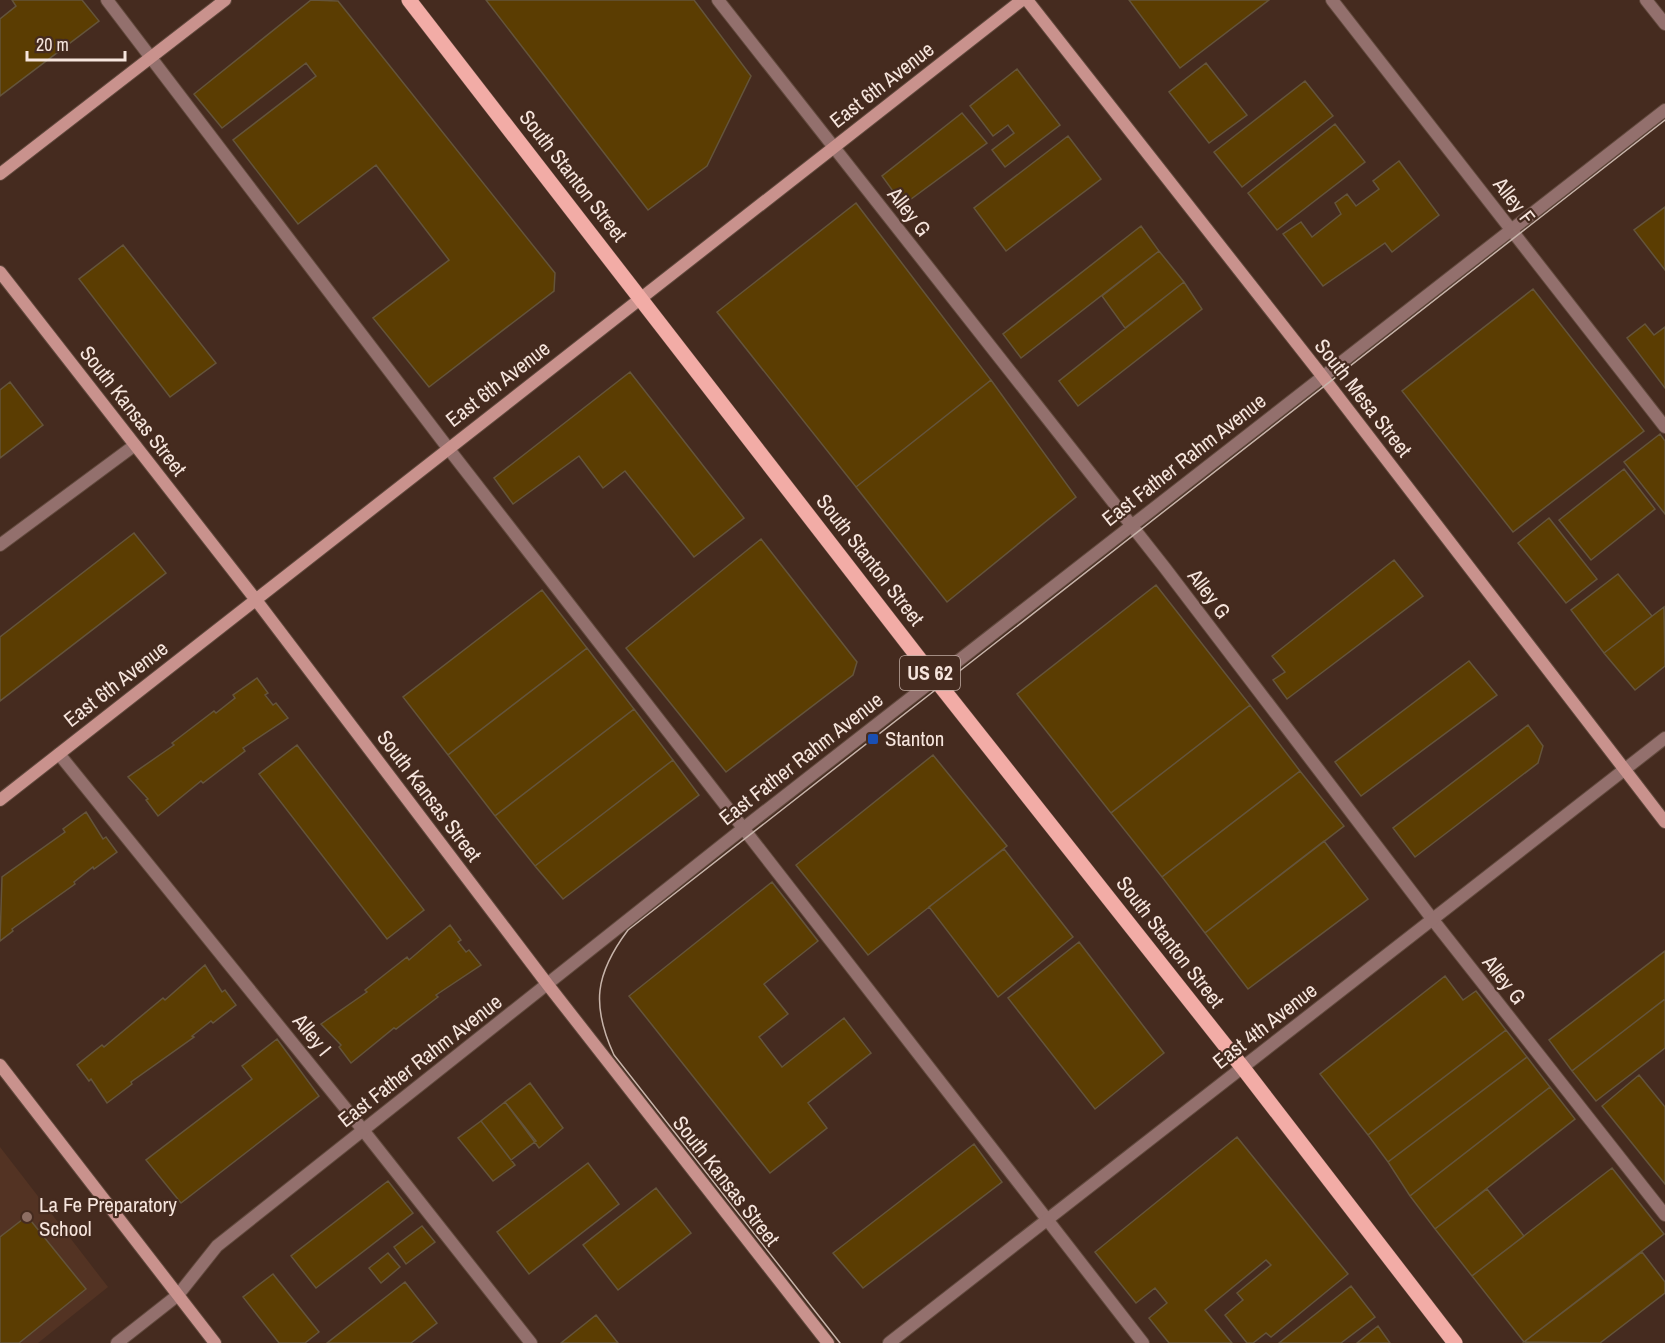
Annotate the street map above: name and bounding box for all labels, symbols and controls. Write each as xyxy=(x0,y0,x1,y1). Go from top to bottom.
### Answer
scale bar xyxy=(27,24,124,62)
text: 20 m xyxy=(36,32,69,57)
street label: East 6th Avenue xyxy=(823,35,940,135)
street label: South Stanton Street xyxy=(513,104,634,248)
street label: Alley F xyxy=(1486,170,1542,230)
street label: Alley G xyxy=(880,180,938,242)
street label: South Mesa Street xyxy=(1308,333,1419,463)
street label: East 6th Avenue xyxy=(439,334,556,434)
street label: South Kansas Street xyxy=(73,340,194,482)
street label: East Father Rahm Avenue xyxy=(1096,386,1272,533)
street label: South Stanton Street xyxy=(810,488,931,632)
street label: Alley G xyxy=(1181,562,1238,625)
street label: East 6th Avenue xyxy=(57,634,174,734)
road number: US 62 xyxy=(900,656,960,690)
street label: East Father Rahm Avenue xyxy=(713,685,889,832)
street label: South Kansas Street xyxy=(370,724,489,868)
place label: Stanton xyxy=(885,724,944,753)
marker: Stanton xyxy=(866,732,880,746)
street label: South Stanton Street xyxy=(1110,870,1231,1014)
street label: Alley G xyxy=(1475,948,1533,1010)
street label: East 4th Avenue xyxy=(1206,976,1323,1076)
street label: East Father Rahm Avenue xyxy=(332,987,508,1134)
street label: Alley I xyxy=(286,1007,338,1062)
street label: South Kansas Street xyxy=(666,1110,787,1252)
place label: La Fe Preparatory School xyxy=(39,1190,177,1243)
marker: La Fe Preparatory School xyxy=(20,1210,34,1224)

